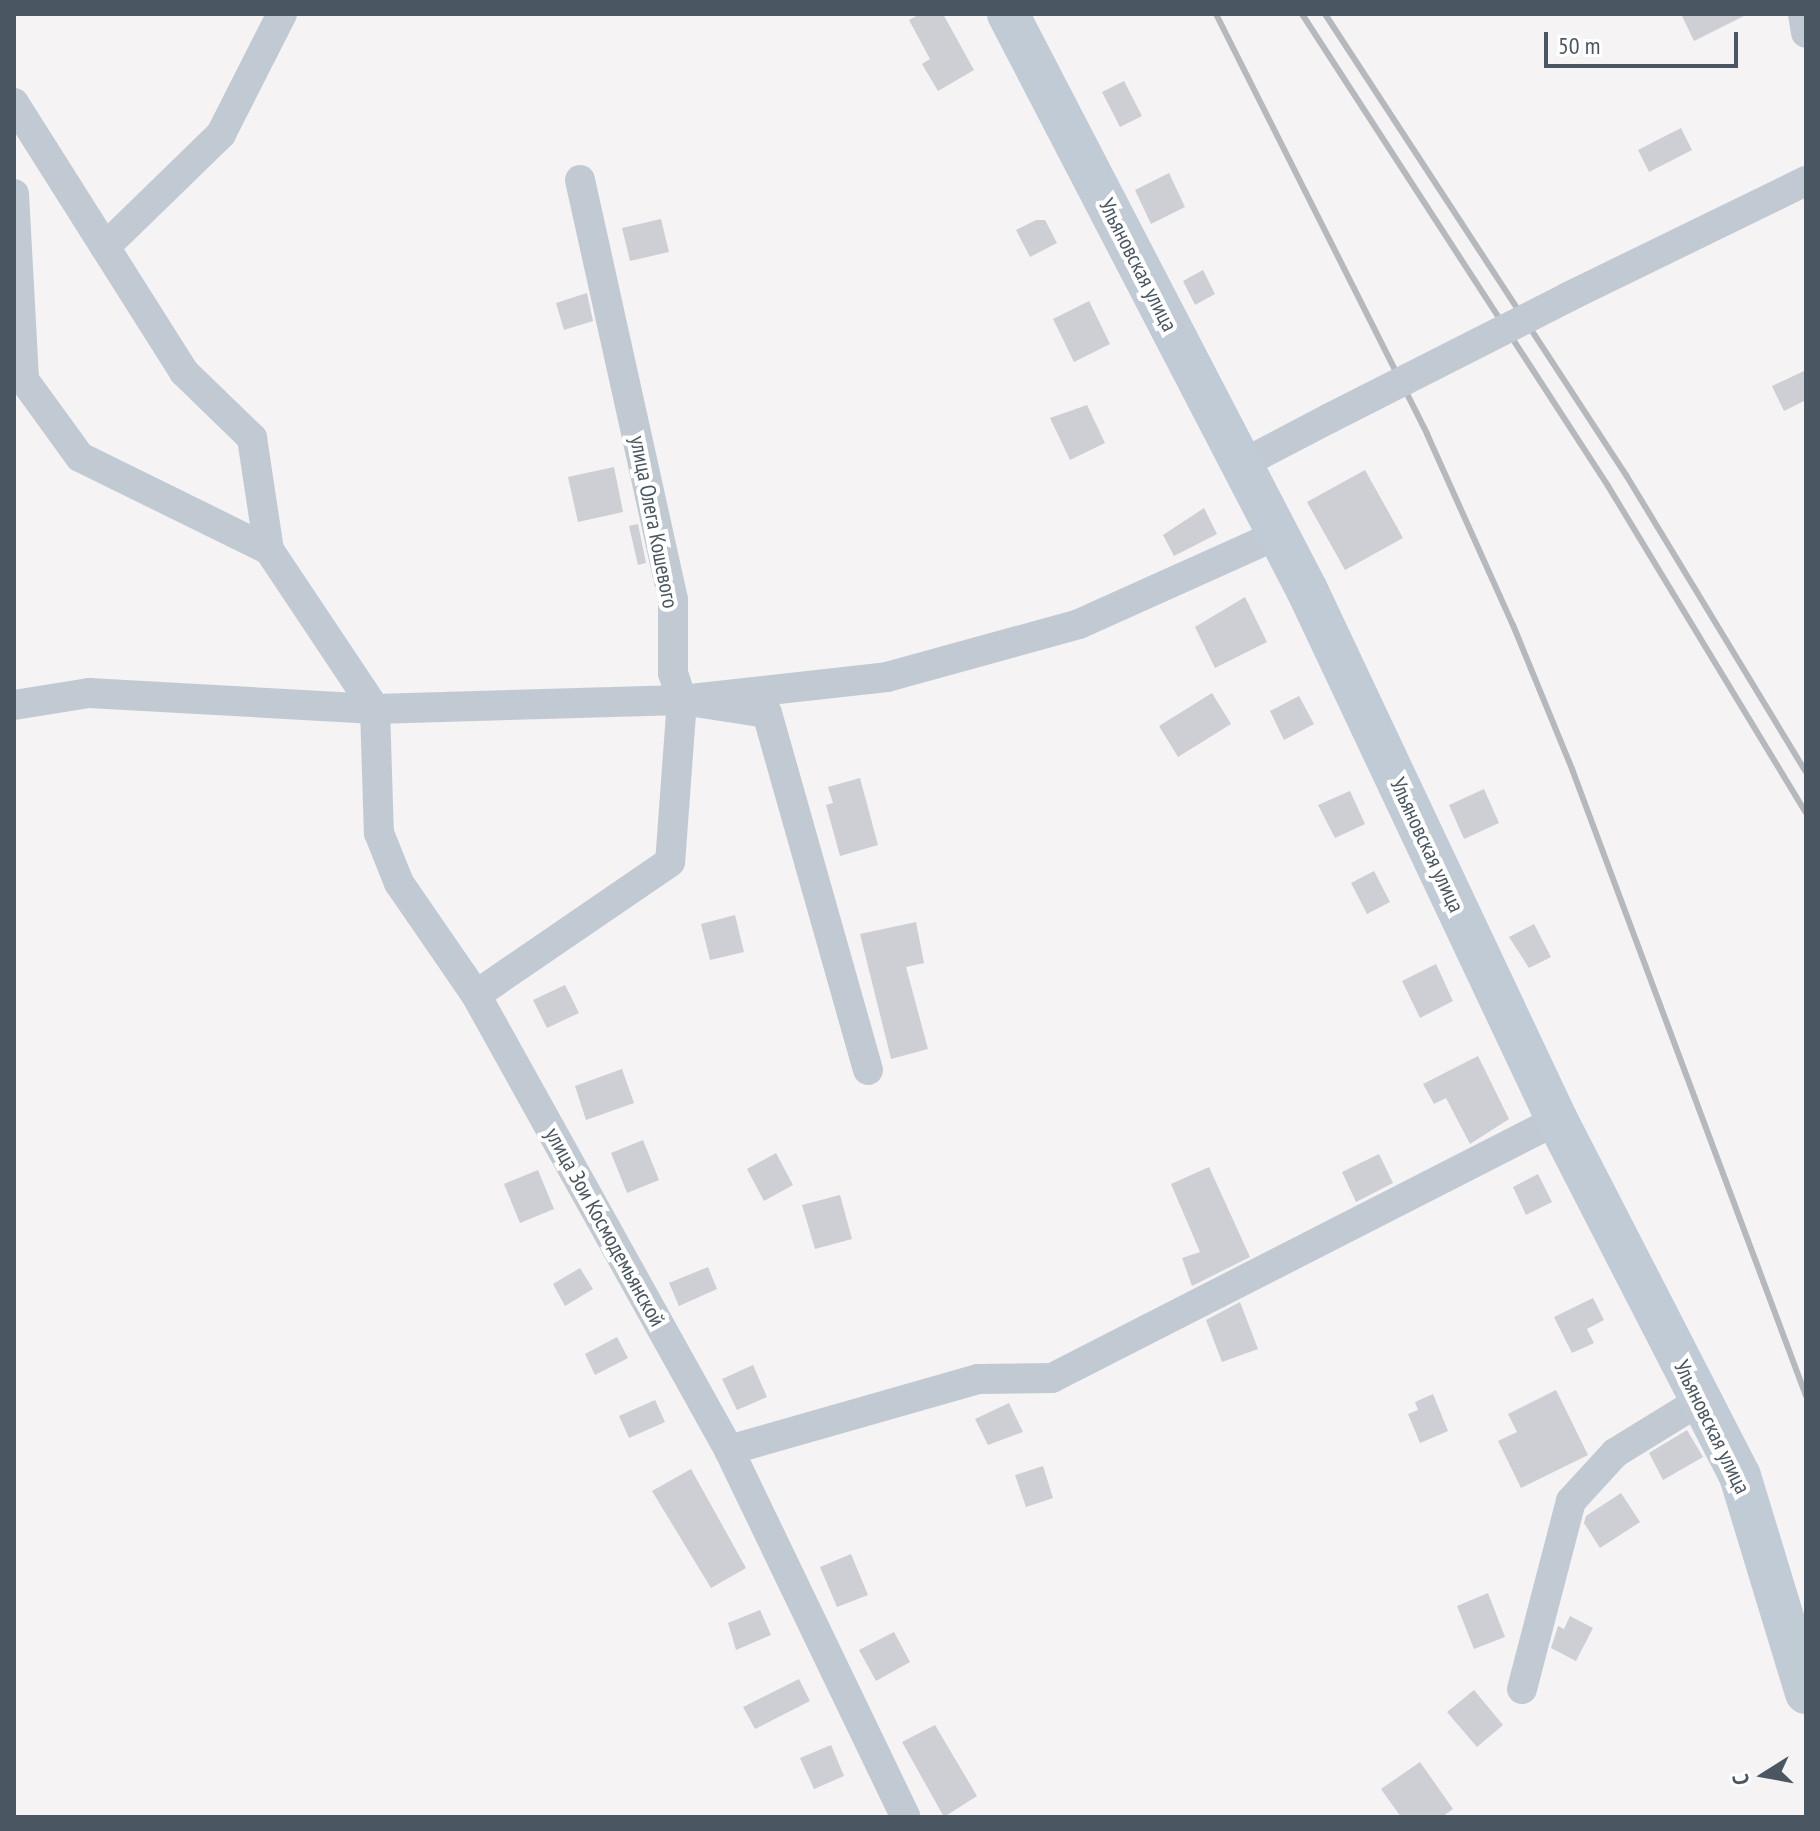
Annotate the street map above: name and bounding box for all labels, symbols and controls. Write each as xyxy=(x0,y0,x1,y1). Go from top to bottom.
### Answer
scale bar xyxy=(1548,16,1742,66)
text: 50 m xyxy=(1558,30,1600,61)
street label: Ульяновская улица xyxy=(1093,194,1183,336)
street label: улица Олега Кошевого xyxy=(624,434,684,610)
street label: Ульяновская улица xyxy=(1384,774,1470,916)
street label: улица Зои Космодемьянской xyxy=(539,1123,671,1331)
street label: Ульяновская улица xyxy=(1668,1356,1756,1498)
north arrow xyxy=(1724,1735,1804,1815)
text: С xyxy=(1726,1772,1755,1787)

